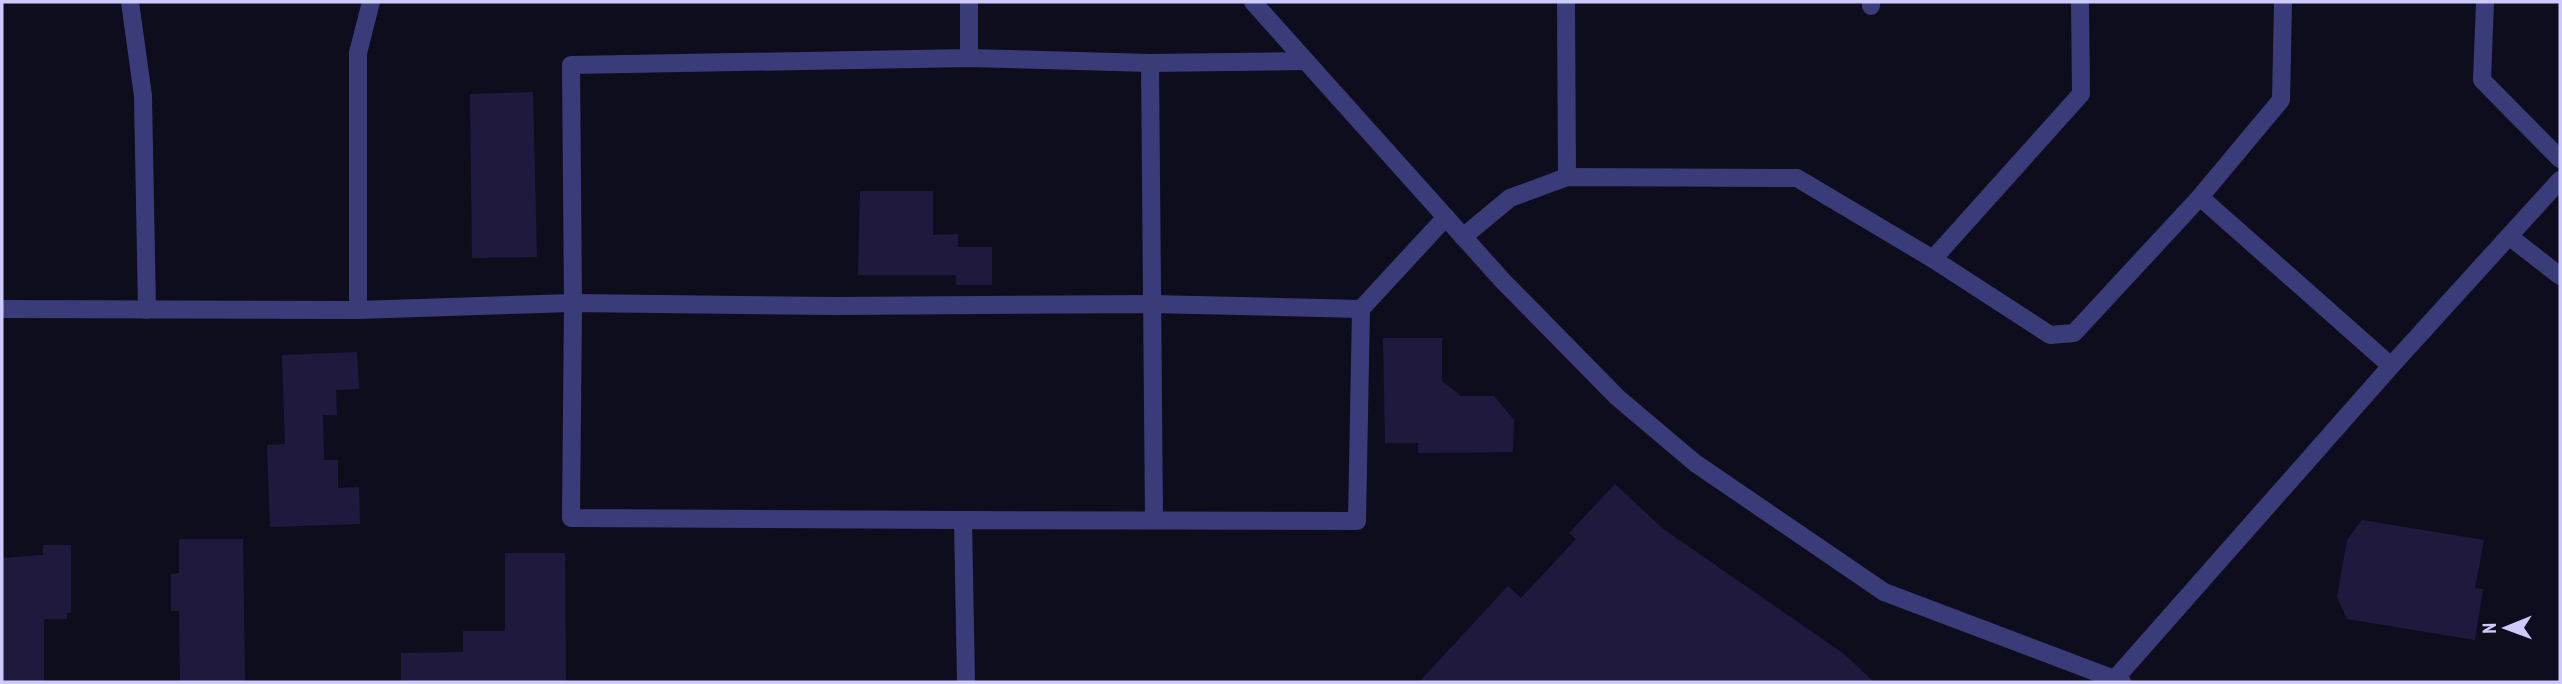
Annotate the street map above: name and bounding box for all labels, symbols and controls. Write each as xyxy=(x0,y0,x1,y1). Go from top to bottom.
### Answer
north arrow xyxy=(2471,593,2541,663)
text: N xyxy=(2477,623,2501,634)

